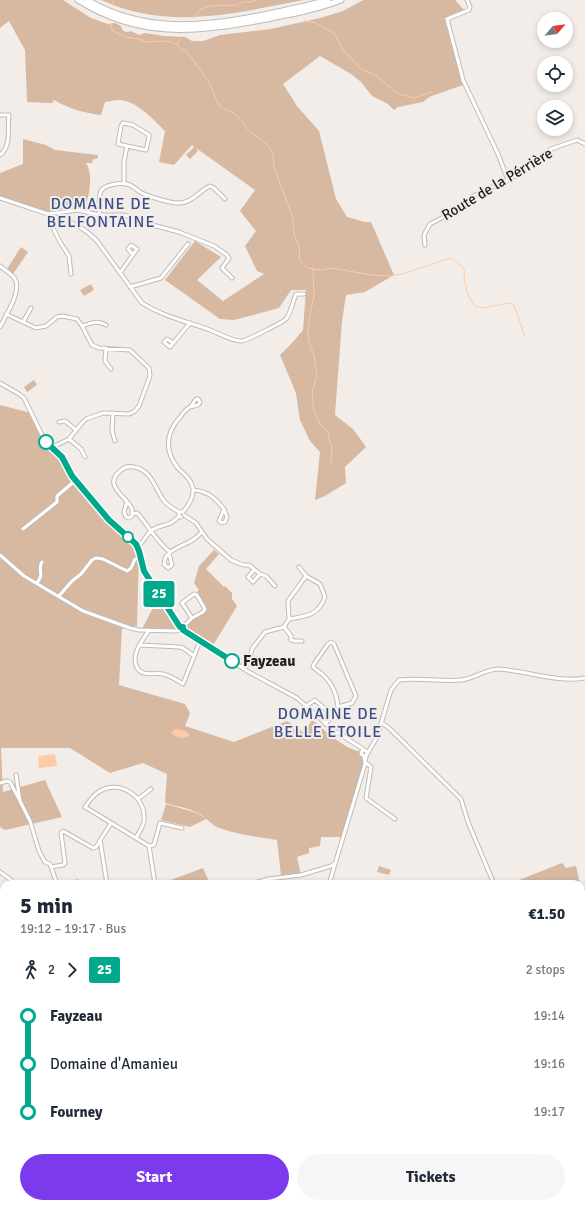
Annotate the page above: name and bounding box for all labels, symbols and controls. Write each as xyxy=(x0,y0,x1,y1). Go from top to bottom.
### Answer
north arrow xyxy=(537,12,573,48)
map controls xyxy=(537,12,573,136)
button: locate xyxy=(537,56,573,92)
button: layers xyxy=(537,100,573,136)
street label: Route de la Pérrière xyxy=(438,144,556,224)
district label: DOMAINE DE BELFONTAINE xyxy=(47,194,155,232)
unlabelled marker xyxy=(38,434,54,450)
unlabelled marker xyxy=(122,531,134,543)
line badge: 25 xyxy=(141,581,177,607)
text: 25 xyxy=(151,585,167,602)
place label: Fayzeau xyxy=(243,652,295,670)
marker: Fayzeau xyxy=(224,653,240,669)
district label: DOMAINE DE BELLE ETOILE xyxy=(274,704,382,742)
text: 5 min xyxy=(20,892,73,919)
text: €1.50 xyxy=(528,905,565,923)
text: 19:12 – 19:17 · Bus xyxy=(20,921,126,937)
icon: walk xyxy=(20,959,42,981)
icon: forward xyxy=(61,959,83,981)
text: 25 xyxy=(97,961,112,978)
text: 2 xyxy=(48,962,55,978)
text: 2 stops xyxy=(526,962,565,978)
text: Fayzeau xyxy=(50,1007,102,1025)
text: 19:14 xyxy=(533,1008,565,1024)
text: Domaine d'Amanieu xyxy=(50,1055,178,1073)
text: 19:16 xyxy=(533,1056,565,1072)
text: Fourney xyxy=(50,1103,103,1121)
text: 19:17 xyxy=(533,1104,565,1120)
button: Start xyxy=(20,1154,289,1200)
button: Tickets xyxy=(297,1154,565,1200)

